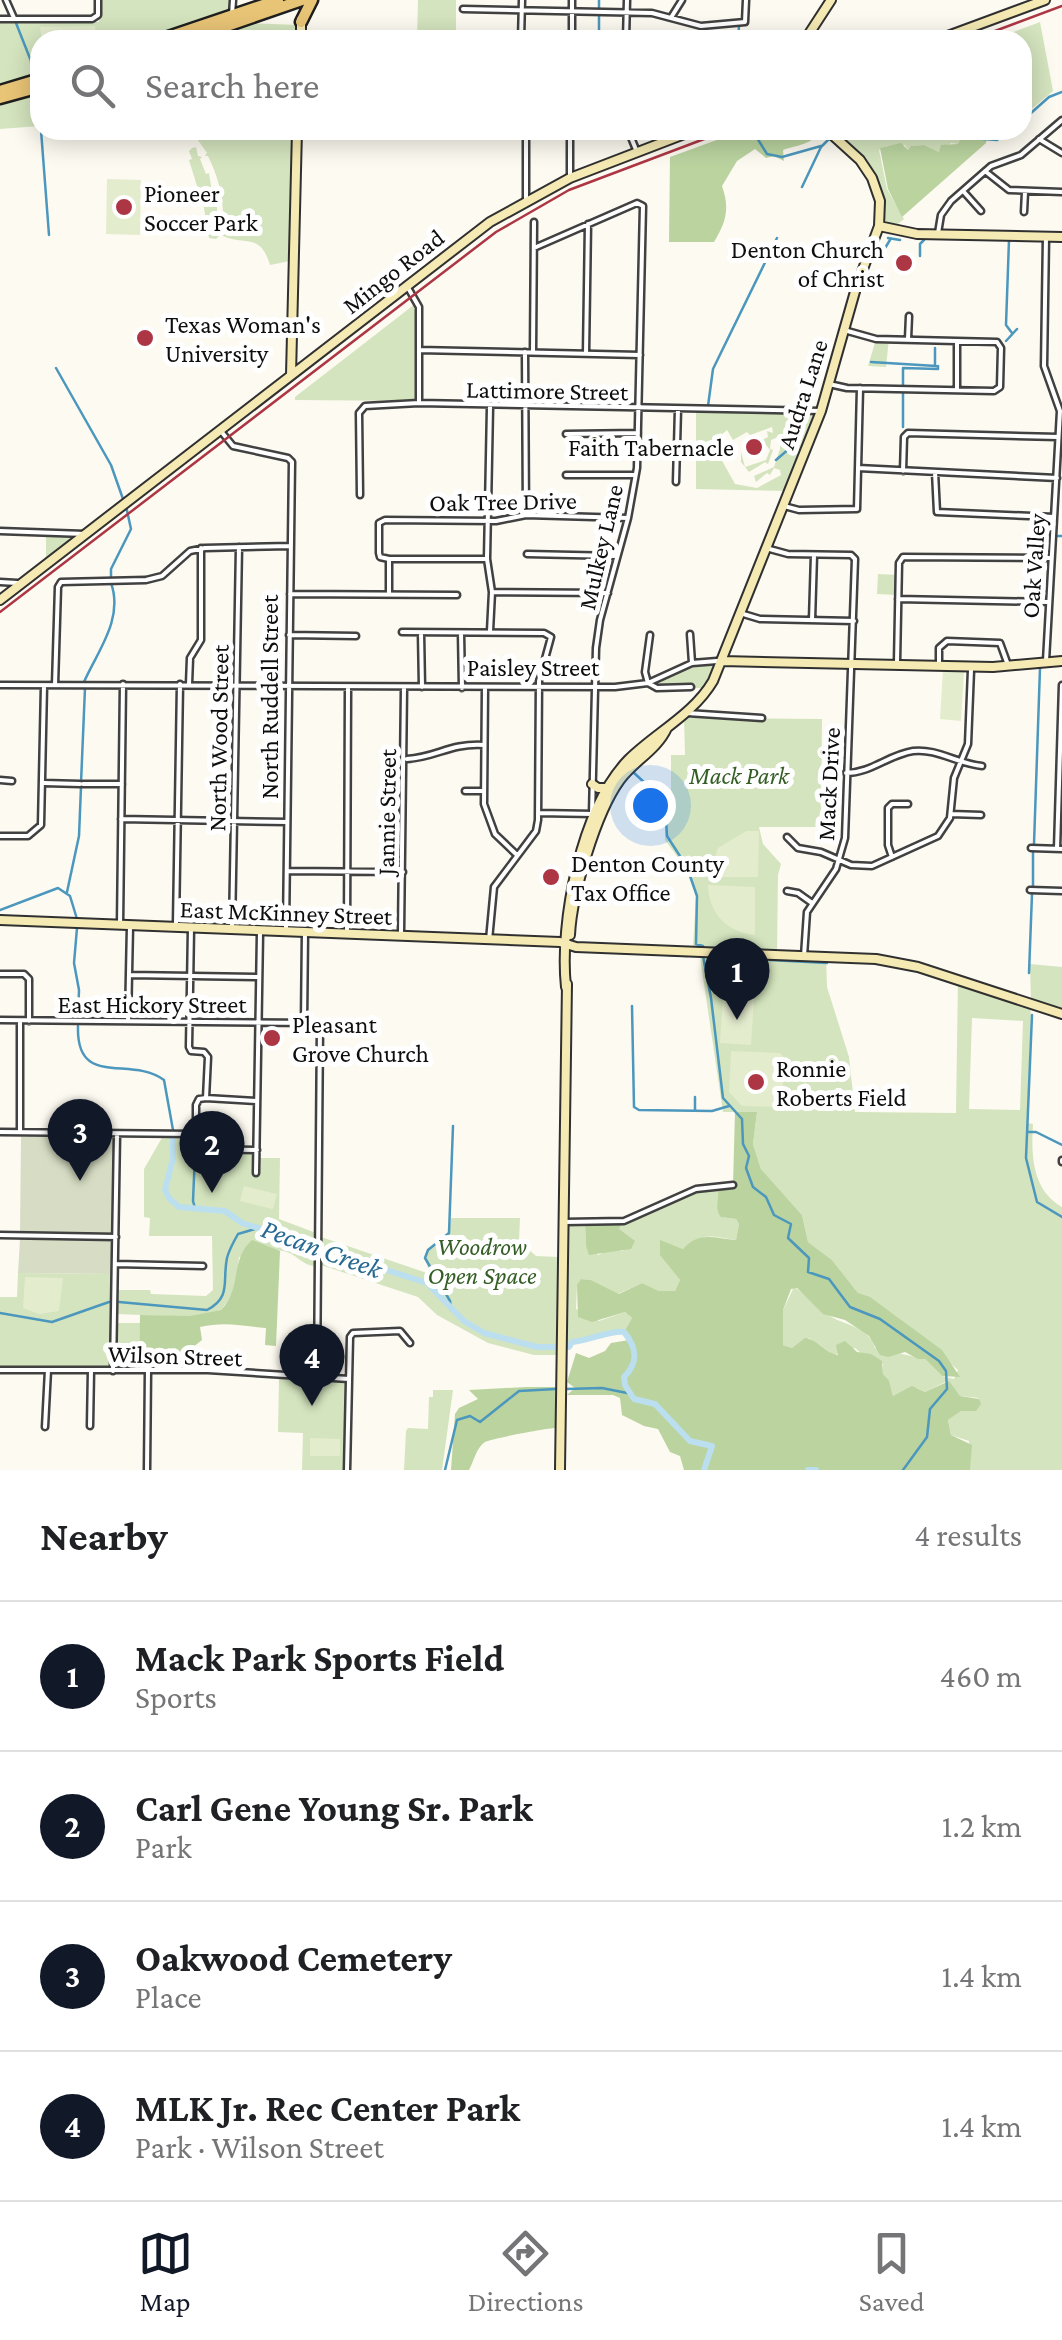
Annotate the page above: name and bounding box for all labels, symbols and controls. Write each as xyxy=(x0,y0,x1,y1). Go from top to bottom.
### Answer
search box xyxy=(30,30,1032,140)
icon: search xyxy=(65,58,120,113)
text: Search here xyxy=(145,64,319,106)
place label: Pioneer Soccer Park xyxy=(144,180,258,236)
marker: Pioneer Soccer Park xyxy=(113,196,135,218)
street label: Mingo Road xyxy=(338,224,450,320)
place label: Denton Church of Christ xyxy=(731,236,885,292)
marker: Denton Church of Christ xyxy=(893,252,915,274)
place label: Texas Woman's University xyxy=(165,311,321,368)
marker: Texas Woman's University xyxy=(134,327,156,349)
street label: Audra Lane xyxy=(772,336,833,452)
street label: Lattimore Street xyxy=(466,376,629,405)
place label: Faith Tabernacle xyxy=(568,434,734,461)
marker: Faith Tabernacle xyxy=(743,436,765,458)
street label: Mulkey Lane xyxy=(573,482,629,613)
street label: Oak Tree Drive xyxy=(429,487,577,516)
street label: Oak Valley xyxy=(1016,512,1052,620)
street label: North Ruddell Street xyxy=(256,594,283,799)
street label: North Wood Street xyxy=(203,644,234,832)
street label: Paisley Street xyxy=(467,654,600,682)
street label: Mack Drive xyxy=(812,727,845,841)
street label: Jannie Street xyxy=(372,748,402,878)
park label: Mack Park xyxy=(688,762,790,789)
your location xyxy=(625,780,676,831)
place label: Denton County Tax Office xyxy=(571,850,725,906)
marker: Denton County Tax Office xyxy=(540,866,562,888)
street label: East McKinney Street xyxy=(179,895,393,931)
pin: 1 xyxy=(704,938,770,1020)
street label: East Hickory Street xyxy=(57,991,247,1019)
place label: Pleasant Grove Church xyxy=(292,1011,429,1067)
marker: Pleasant Grove Church xyxy=(261,1027,283,1049)
place label: Ronnie Roberts Field xyxy=(776,1055,907,1111)
marker: Ronnie Roberts Field xyxy=(745,1071,767,1093)
pin: 3 xyxy=(48,1098,112,1181)
pin: 2 xyxy=(180,1110,244,1193)
water label: Pecan Creek xyxy=(257,1212,388,1285)
park label: Woodrow Open Space xyxy=(427,1233,537,1290)
pin: 4 xyxy=(280,1324,344,1406)
street label: Wilson Street xyxy=(107,1340,243,1371)
text: Nearby xyxy=(40,1512,168,1559)
text: 4 results xyxy=(914,1517,1022,1553)
text: Mack Park Sports Field xyxy=(135,1637,504,1679)
text: 1 xyxy=(67,1658,78,1694)
text: 460 m xyxy=(940,1658,1022,1694)
text: Sports xyxy=(135,1679,217,1715)
text: Carl Gene Young Sr. Park xyxy=(135,1787,533,1829)
text: 2 xyxy=(64,1808,81,1844)
text: 1.2 km xyxy=(942,1808,1022,1844)
text: Park xyxy=(135,1829,192,1865)
text: Oakwood Cemetery xyxy=(135,1937,452,1979)
text: 3 xyxy=(65,1958,80,1994)
text: 1.4 km xyxy=(942,1958,1022,1994)
text: Place xyxy=(135,1979,201,2015)
text: MLK Jr. Rec Center Park xyxy=(135,2087,520,2129)
text: 4 xyxy=(64,2108,81,2144)
text: 1.4 km xyxy=(942,2108,1022,2144)
text: Park · Wilson Street xyxy=(135,2129,384,2165)
tab: Map xyxy=(138,2226,193,2317)
tab: Directions xyxy=(468,2226,584,2317)
tab: Saved xyxy=(859,2226,924,2317)

